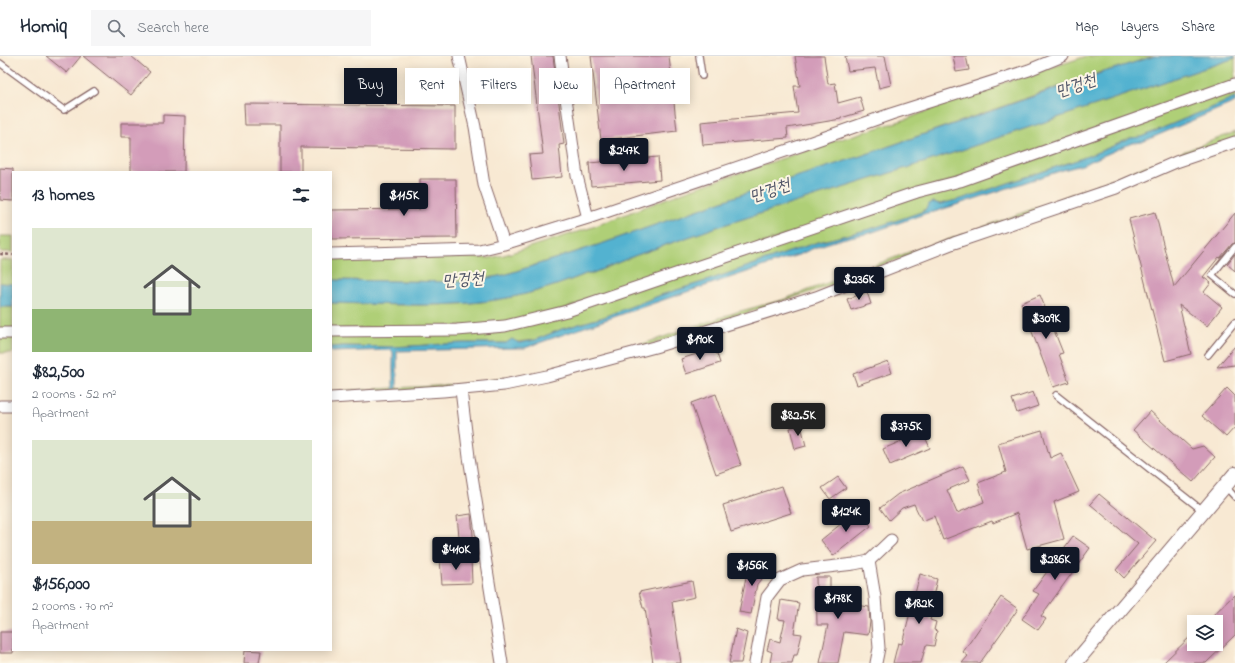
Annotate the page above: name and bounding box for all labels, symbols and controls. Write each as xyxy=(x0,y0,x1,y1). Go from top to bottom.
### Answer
search box xyxy=(91,10,371,46)
text: Homiq xyxy=(20,14,67,41)
icon: search xyxy=(105,17,127,39)
text: Search here xyxy=(137,17,209,39)
text: Map xyxy=(1075,17,1099,38)
text: Layers xyxy=(1121,17,1159,38)
text: Share xyxy=(1181,17,1215,38)
water label: 만겅천 xyxy=(1053,67,1102,105)
chip: Buy xyxy=(344,68,397,104)
chip: Rent xyxy=(405,68,459,104)
chip: Filters xyxy=(467,68,531,104)
chip: New xyxy=(539,68,592,104)
chip: Apartment xyxy=(600,68,690,104)
pin: $247K xyxy=(596,138,652,172)
text: $247K xyxy=(608,141,640,160)
water label: 만겅천 xyxy=(747,172,796,210)
text: 13 homes xyxy=(32,183,95,208)
pin: $115K xyxy=(376,183,432,217)
icon: filters xyxy=(290,184,312,206)
text: $115K xyxy=(389,186,419,205)
icon: home xyxy=(136,254,208,326)
water label: 만겅천 xyxy=(442,266,487,294)
pin: $236K xyxy=(831,267,887,301)
text: $236K xyxy=(843,270,875,289)
pin: $309K xyxy=(1018,306,1074,340)
text: $309K xyxy=(1031,309,1061,328)
pin: $190K xyxy=(672,327,728,361)
text: $190K xyxy=(686,330,714,349)
text: $82,500 xyxy=(32,360,84,385)
text: 2 rooms · 52 m² xyxy=(32,385,116,404)
pin: $82.5K xyxy=(765,403,831,437)
text: Apartment xyxy=(32,404,89,423)
text: $82.5K xyxy=(780,406,816,425)
pin: $375K xyxy=(878,414,934,448)
text: $375K xyxy=(890,417,922,436)
icon: home xyxy=(136,466,208,538)
pin: $124K xyxy=(818,499,874,533)
text: $124K xyxy=(831,502,861,521)
pin: $410K xyxy=(428,537,484,571)
text: $410K xyxy=(441,540,471,559)
pin: $286K xyxy=(1027,547,1083,581)
text: $286K xyxy=(1039,550,1071,569)
pin: $156K xyxy=(724,553,780,587)
text: $156K xyxy=(736,556,768,575)
text: $156,000 xyxy=(32,572,90,597)
pin: $178K xyxy=(810,586,866,620)
text: $178K xyxy=(824,589,852,608)
pin: $182K xyxy=(891,591,947,625)
text: $182K xyxy=(904,594,934,613)
text: 2 rooms · 70 m² xyxy=(32,597,113,616)
map controls xyxy=(1187,615,1223,651)
button: layers xyxy=(1187,615,1223,651)
text: Apartment xyxy=(32,616,89,635)

